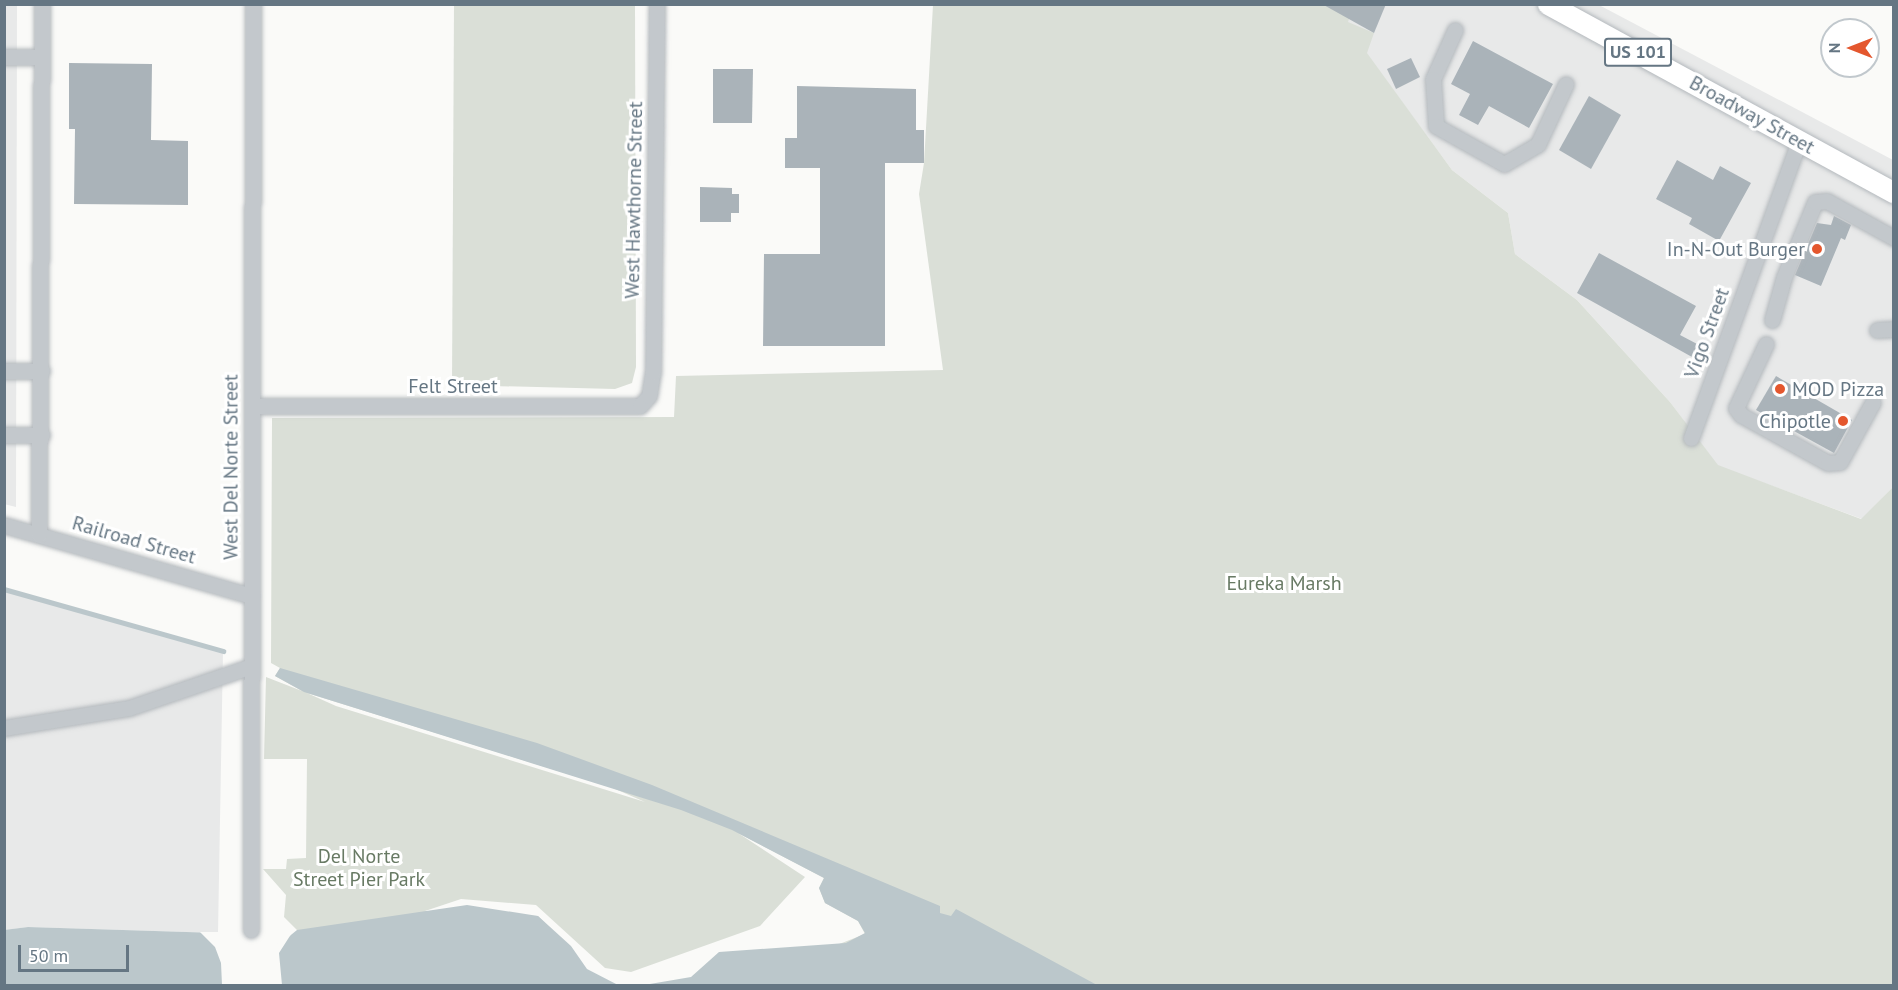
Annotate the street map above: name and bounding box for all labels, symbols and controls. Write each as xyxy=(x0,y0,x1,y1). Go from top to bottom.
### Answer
north arrow xyxy=(1820,18,1880,78)
road number: US 101 xyxy=(1604,37,1672,67)
text: N xyxy=(1824,43,1844,53)
street label: Broadway Street xyxy=(1685,71,1819,159)
street label: West Hawthorne Street xyxy=(620,101,648,299)
place label: In-N-Out Burger xyxy=(1667,237,1805,261)
marker: In-N-Out Burger xyxy=(1810,242,1824,256)
street label: Vigo Street xyxy=(1680,284,1734,382)
street label: West Del Norte Street xyxy=(219,374,243,560)
street label: Felt Street xyxy=(408,374,498,398)
place label: MOD Pizza xyxy=(1792,377,1884,401)
marker: MOD Pizza xyxy=(1773,382,1787,396)
place label: Chipotle xyxy=(1759,409,1831,433)
marker: Chipotle xyxy=(1836,414,1850,428)
street label: Railroad Street xyxy=(69,511,199,569)
park label: Eureka Marsh xyxy=(1226,571,1342,595)
park label: Del Norte Street Pier Park xyxy=(293,844,425,891)
scale bar xyxy=(21,933,132,971)
text: 50 m xyxy=(29,944,68,967)

